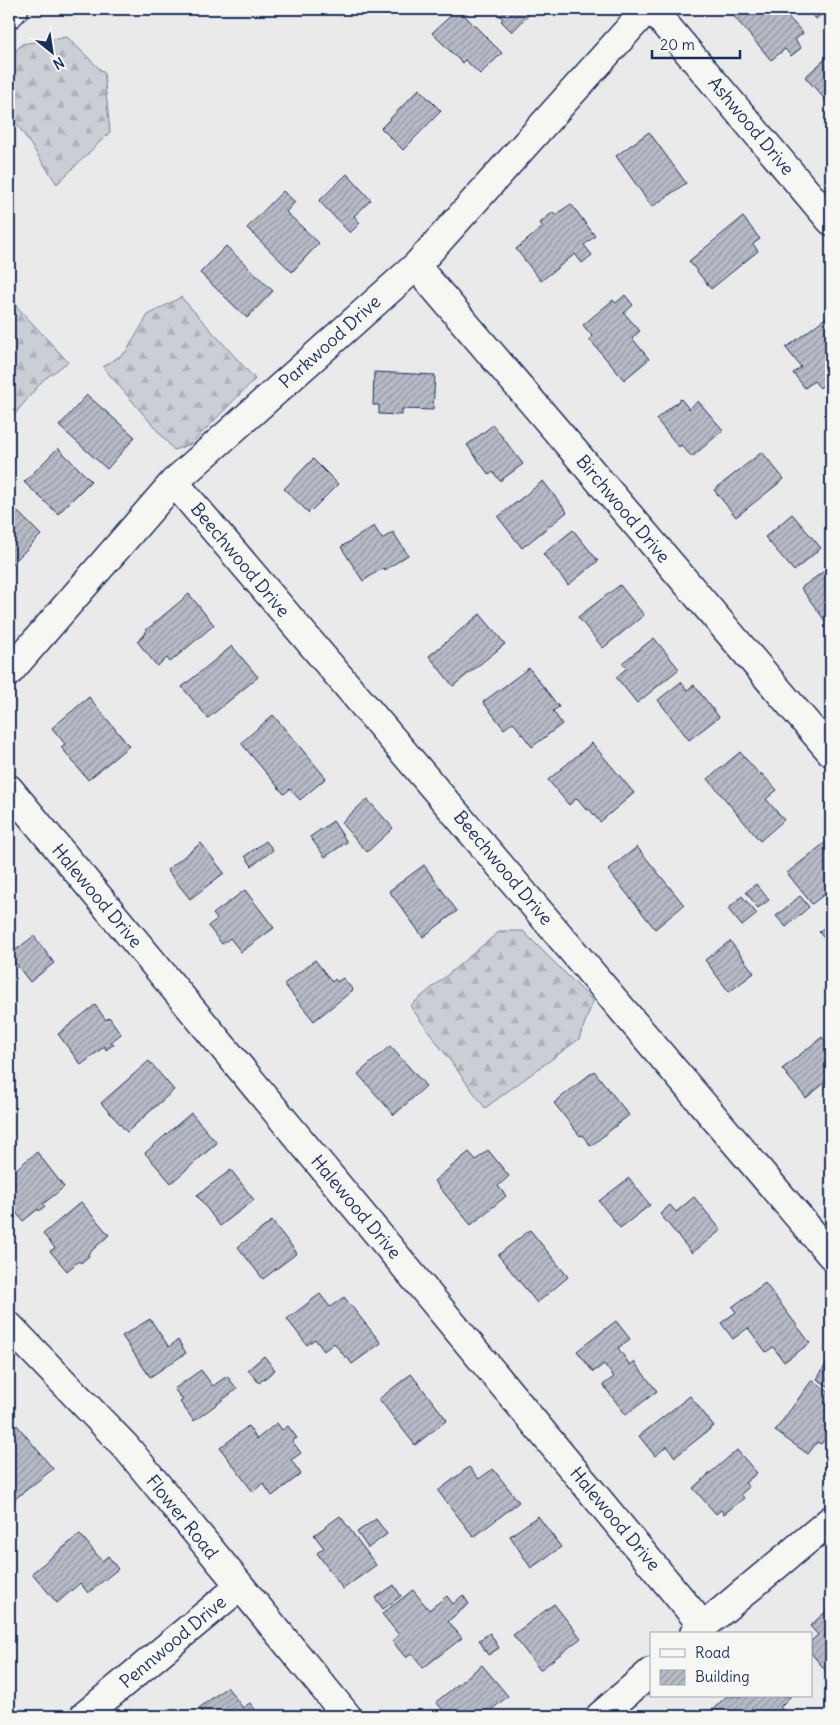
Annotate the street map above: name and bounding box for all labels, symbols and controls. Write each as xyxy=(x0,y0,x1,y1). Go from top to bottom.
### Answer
north arrow xyxy=(28,28,78,78)
scale bar xyxy=(652,28,740,60)
text: 20 m xyxy=(660,35,695,54)
text: N xyxy=(50,53,67,73)
street label: Ashwood Drive xyxy=(703,72,799,180)
street label: Parkwood Drive xyxy=(274,290,385,393)
street label: Birchwood Drive xyxy=(571,450,675,567)
street label: Beechwood Drive xyxy=(186,498,295,622)
street label: Beechwood Drive xyxy=(449,806,558,930)
street label: Halewood Drive xyxy=(47,839,148,952)
street label: Halewood Drive xyxy=(306,1150,407,1263)
street label: Halewood Drive xyxy=(565,1462,666,1575)
street label: Flower Road xyxy=(141,1470,224,1564)
street label: Pennwood Drive xyxy=(115,1590,231,1693)
legend xyxy=(650,1632,812,1698)
text: Road xyxy=(695,1643,730,1662)
text: Building xyxy=(695,1667,750,1686)

